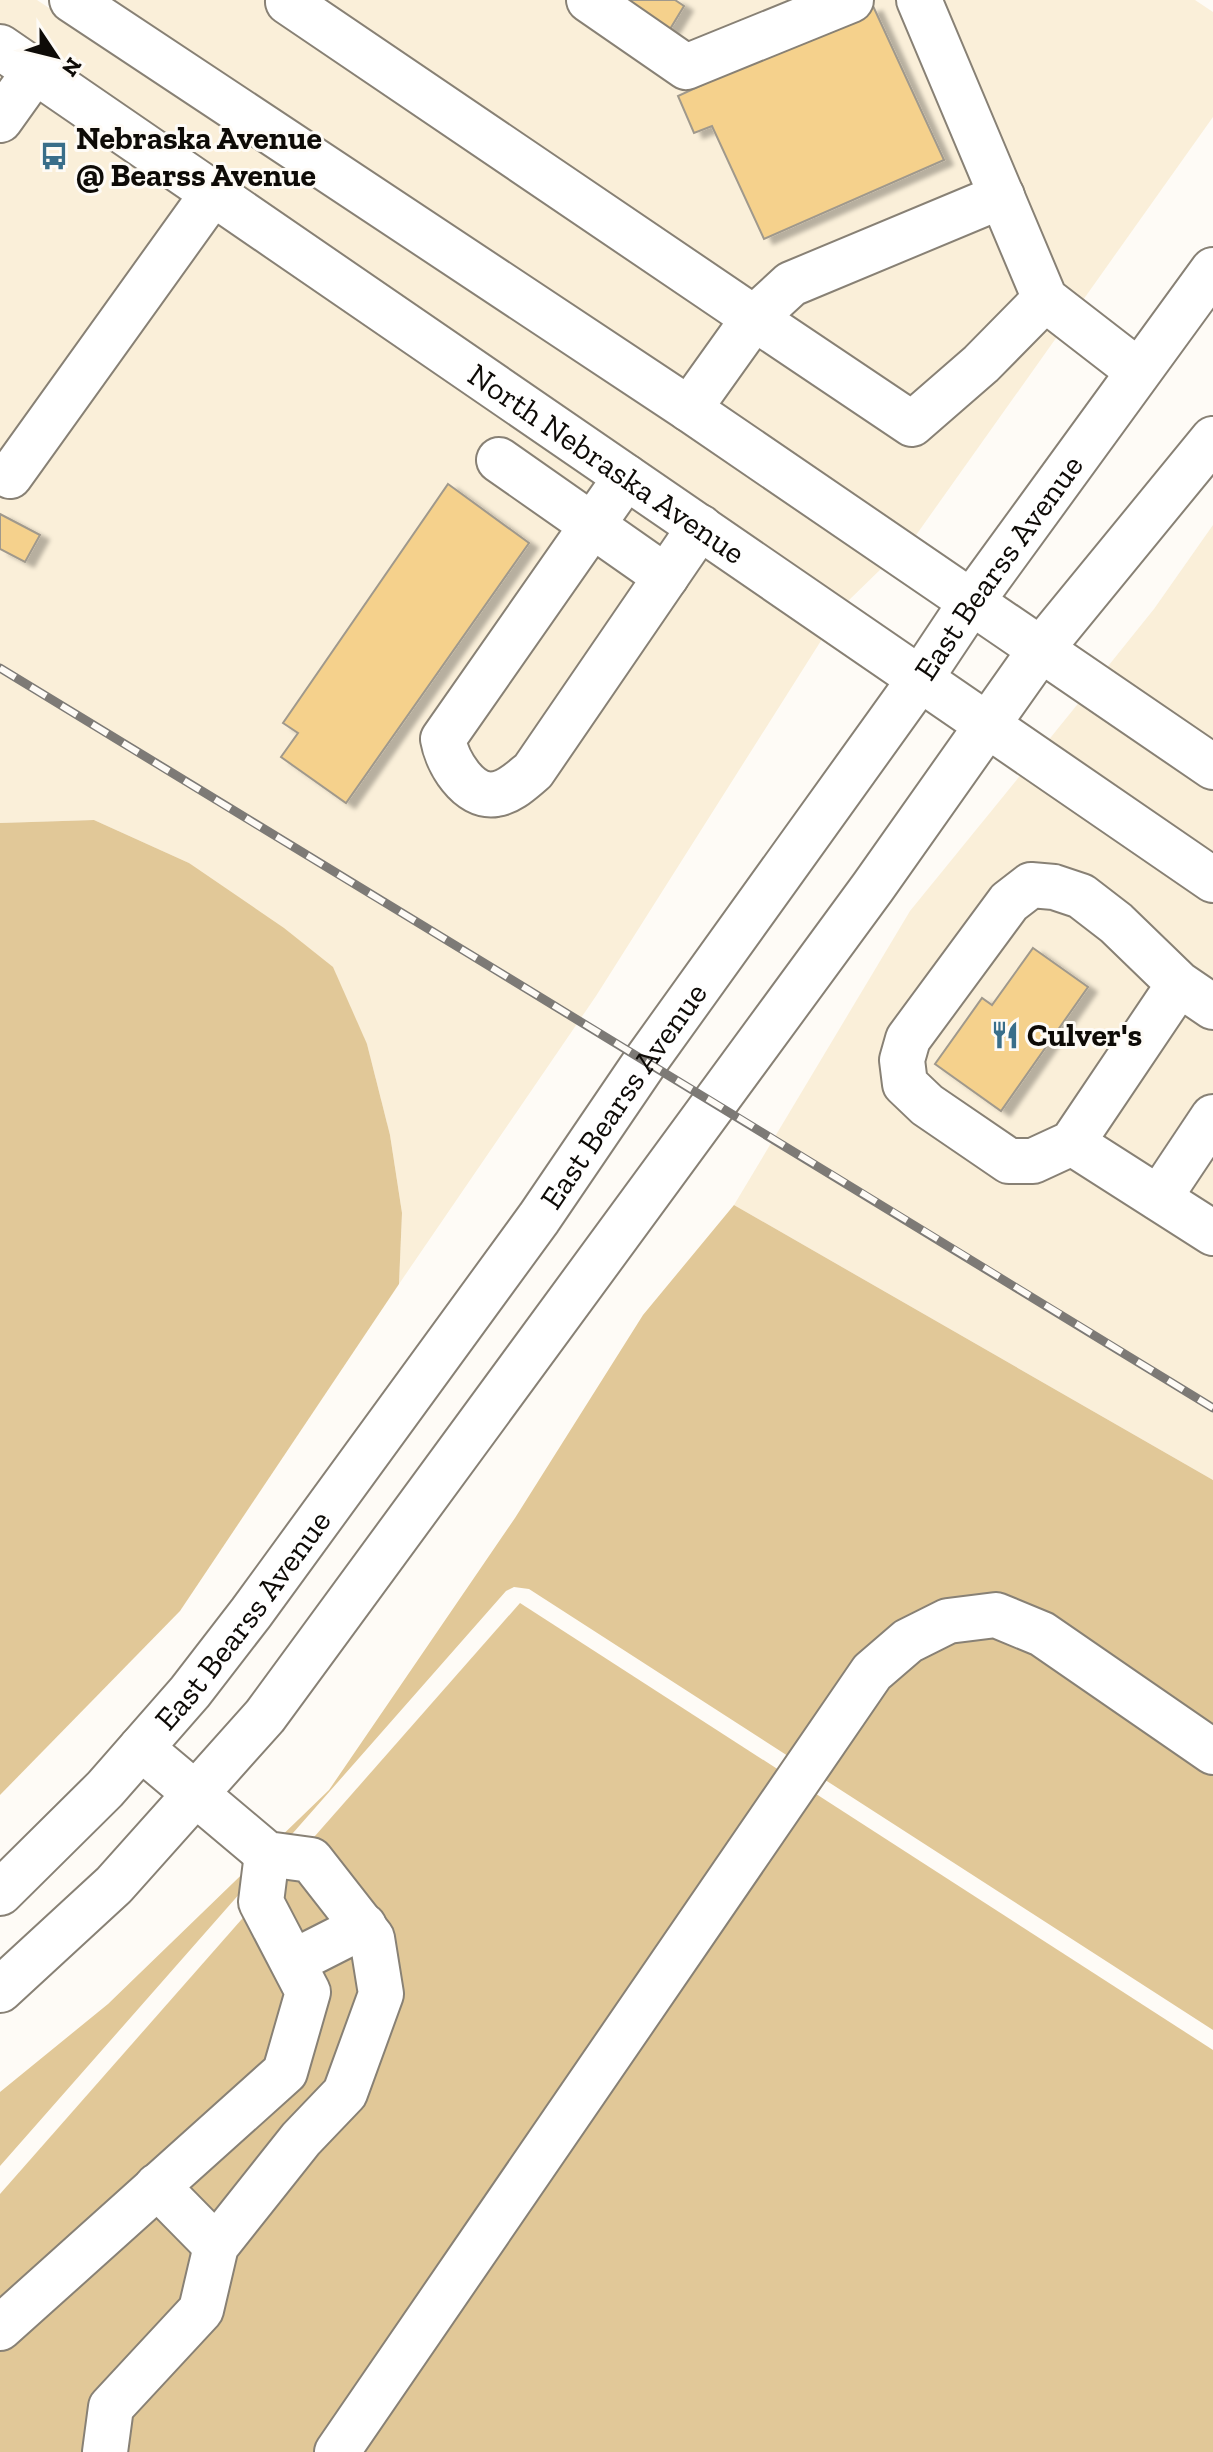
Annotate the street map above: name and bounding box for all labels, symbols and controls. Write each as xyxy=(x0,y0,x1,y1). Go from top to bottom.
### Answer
north arrow xyxy=(16,16,96,96)
text: N xyxy=(56,53,88,82)
place label: Nebraska Avenue @ Bearss Avenue xyxy=(76,119,322,194)
bus stop icon: Nebraska Avenue @ Bearss Avenue xyxy=(39,141,69,171)
street label: North Nebraska Avenue xyxy=(461,355,752,572)
street label: East Bearss Avenue xyxy=(906,448,1091,687)
street label: East Bearss Avenue xyxy=(532,975,715,1216)
place label: Culver's xyxy=(1027,1016,1142,1054)
restaurant icon: Culver's xyxy=(990,1020,1020,1050)
street label: East Bearss Avenue xyxy=(147,1503,339,1738)

